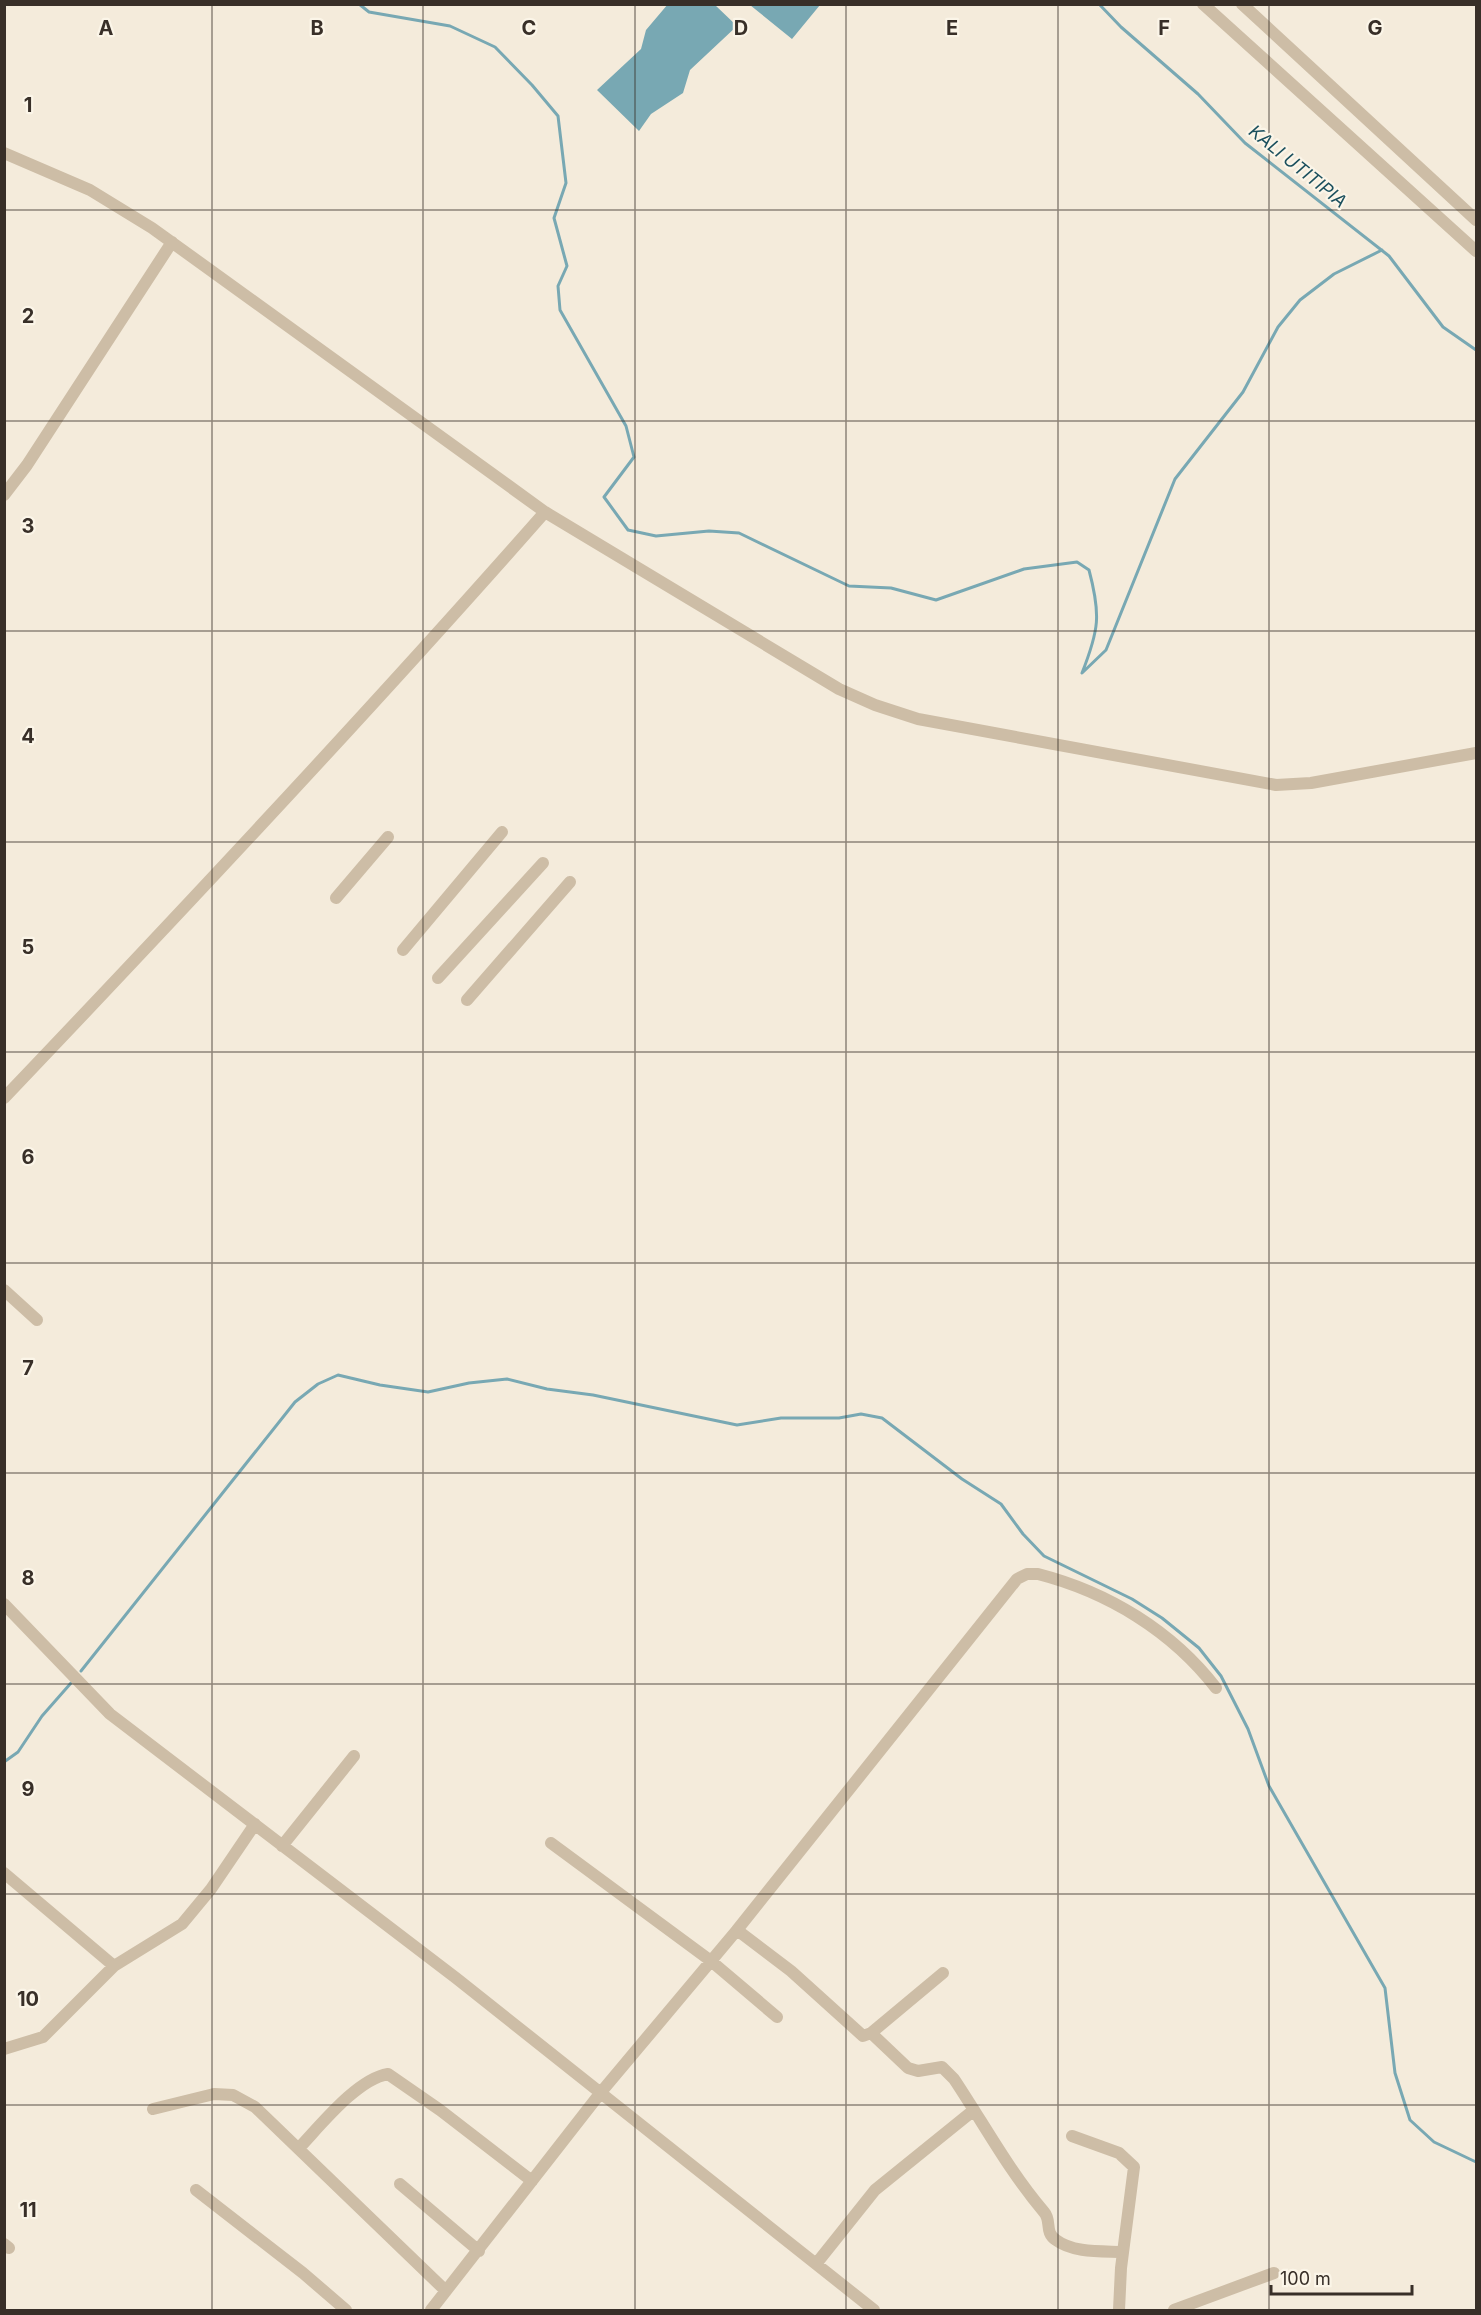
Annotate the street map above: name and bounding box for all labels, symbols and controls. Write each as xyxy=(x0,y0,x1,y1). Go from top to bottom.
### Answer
text: A xyxy=(99,16,114,40)
text: B xyxy=(310,16,324,40)
text: C xyxy=(522,16,536,40)
text: D xyxy=(734,16,748,40)
text: E xyxy=(946,16,958,40)
text: F xyxy=(1158,16,1170,40)
text: G xyxy=(1367,16,1383,40)
text: 1 xyxy=(24,93,32,117)
water label: KALI UTITIPIA xyxy=(1245,120,1351,212)
text: 2 xyxy=(22,304,34,328)
text: 3 xyxy=(22,514,34,538)
text: 4 xyxy=(21,724,35,748)
text: 5 xyxy=(22,935,34,959)
text: 6 xyxy=(22,1145,35,1169)
text: 7 xyxy=(22,1356,34,1380)
text: 8 xyxy=(21,1566,35,1590)
text: 9 xyxy=(22,1777,35,1801)
text: 10 xyxy=(17,1987,39,2011)
text: 11 xyxy=(19,2198,37,2222)
scale bar xyxy=(1271,2258,1412,2296)
text: 100 m xyxy=(1280,2268,1331,2289)

